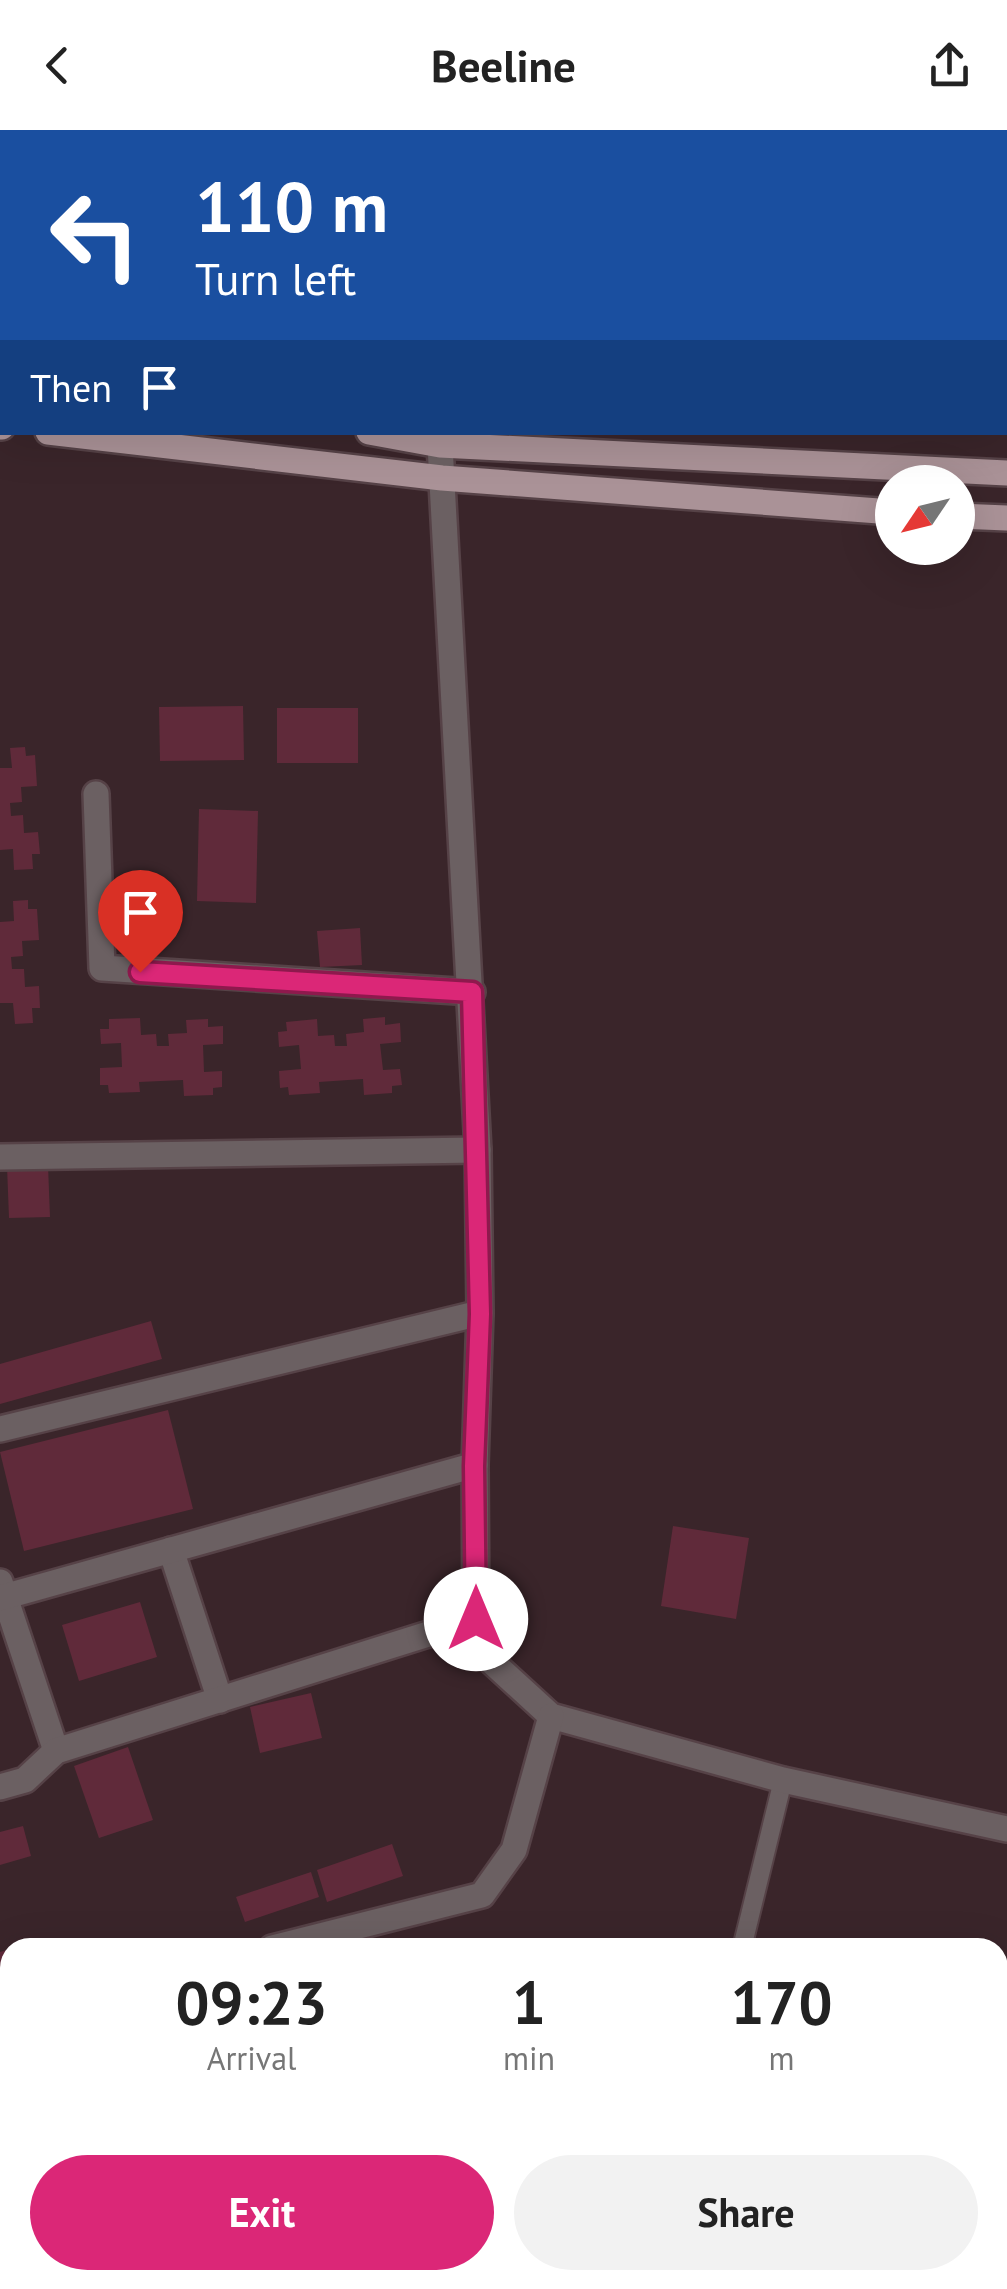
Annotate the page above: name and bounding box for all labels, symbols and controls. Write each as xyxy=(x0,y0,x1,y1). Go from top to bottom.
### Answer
text: Beeline xyxy=(431,36,576,94)
icon: back xyxy=(30,38,85,93)
icon: share xyxy=(922,38,977,93)
text: 110 m xyxy=(195,161,388,251)
icon: left xyxy=(30,170,160,300)
text: Turn left xyxy=(195,249,356,307)
icon: arrive xyxy=(132,360,187,415)
text: Then xyxy=(30,363,112,412)
north arrow xyxy=(875,465,975,565)
map controls xyxy=(875,465,975,565)
pin xyxy=(98,870,183,973)
icon: arrive xyxy=(113,885,168,940)
position arrow xyxy=(424,1567,528,1671)
text: 09:23 xyxy=(175,1963,328,2041)
text: 1 xyxy=(512,1963,546,2041)
text: 170 xyxy=(731,1963,833,2041)
text: Arrival xyxy=(207,2037,296,2079)
text: min xyxy=(503,2037,555,2079)
text: m xyxy=(769,2037,795,2079)
button: Exit xyxy=(30,2155,494,2270)
button: Share xyxy=(514,2155,978,2270)

